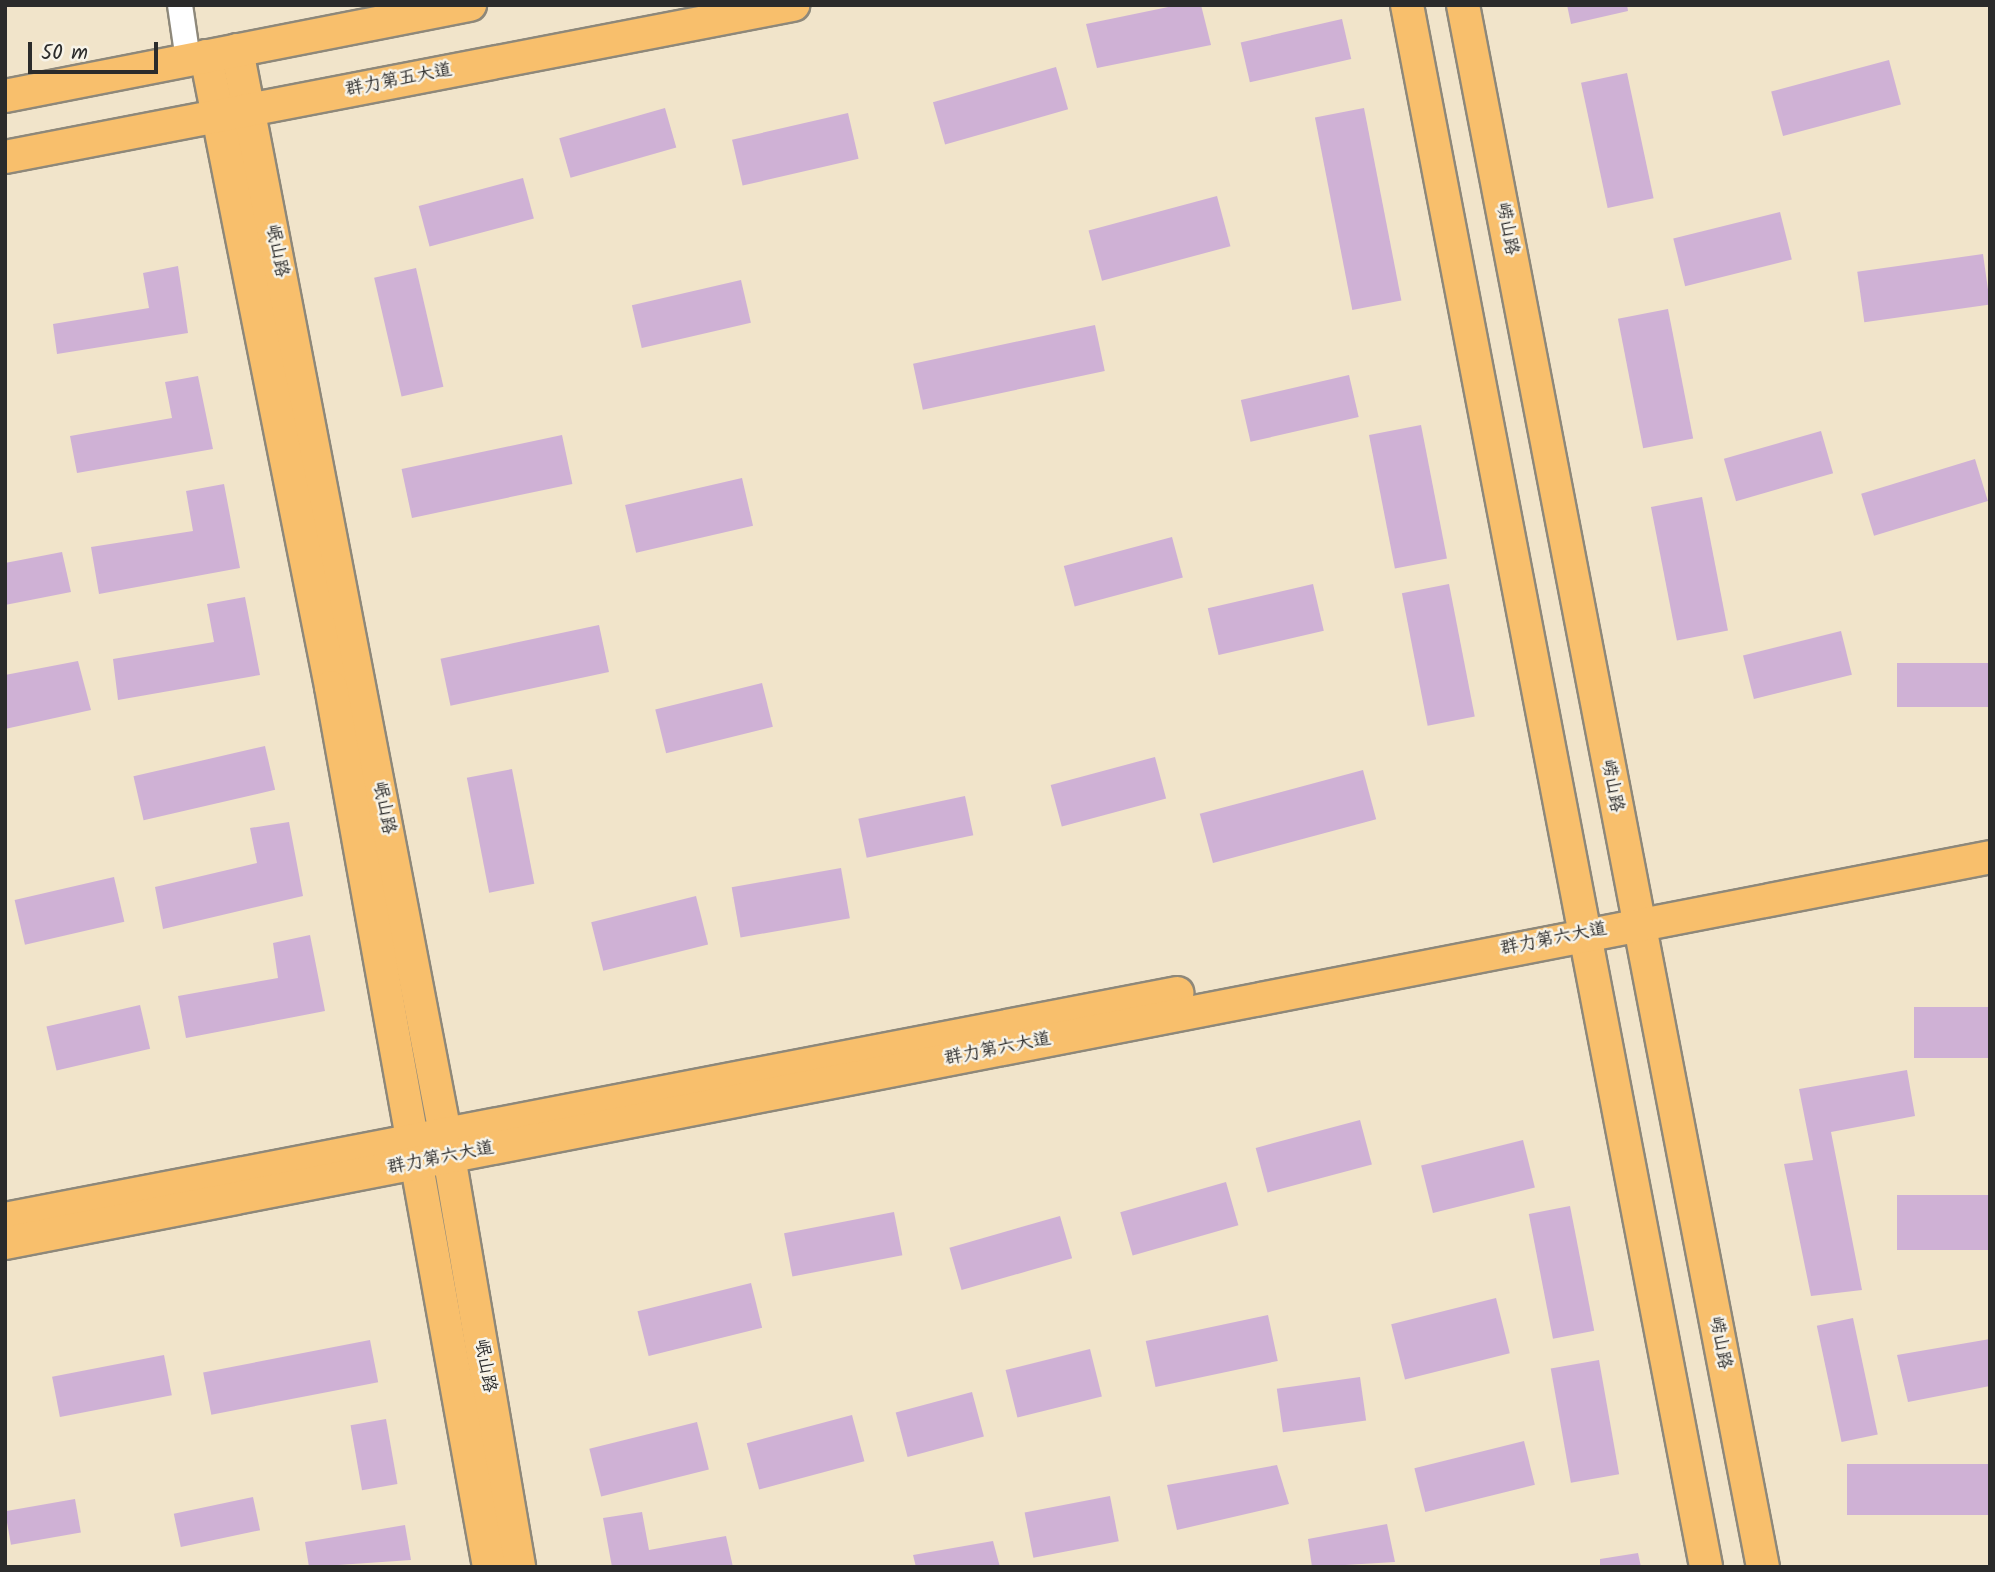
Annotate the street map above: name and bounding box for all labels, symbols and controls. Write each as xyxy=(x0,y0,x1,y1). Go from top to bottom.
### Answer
scale bar xyxy=(32,28,161,72)
text: 50 m xyxy=(41,37,88,70)
street label: 群力第五大道 xyxy=(344,60,454,102)
street label: 崂山路 xyxy=(1490,200,1522,258)
street label: 岷山路 xyxy=(260,222,292,280)
street label: 崂山路 xyxy=(1595,757,1627,815)
street label: 岷山路 xyxy=(367,779,399,837)
street label: 群力第六大道 xyxy=(1499,919,1609,961)
street label: 群力第六大道 xyxy=(943,1029,1053,1071)
street label: 群力第六大道 xyxy=(386,1138,496,1180)
street label: 崂山路 xyxy=(1703,1314,1735,1372)
street label: 岷山路 xyxy=(469,1338,499,1394)

